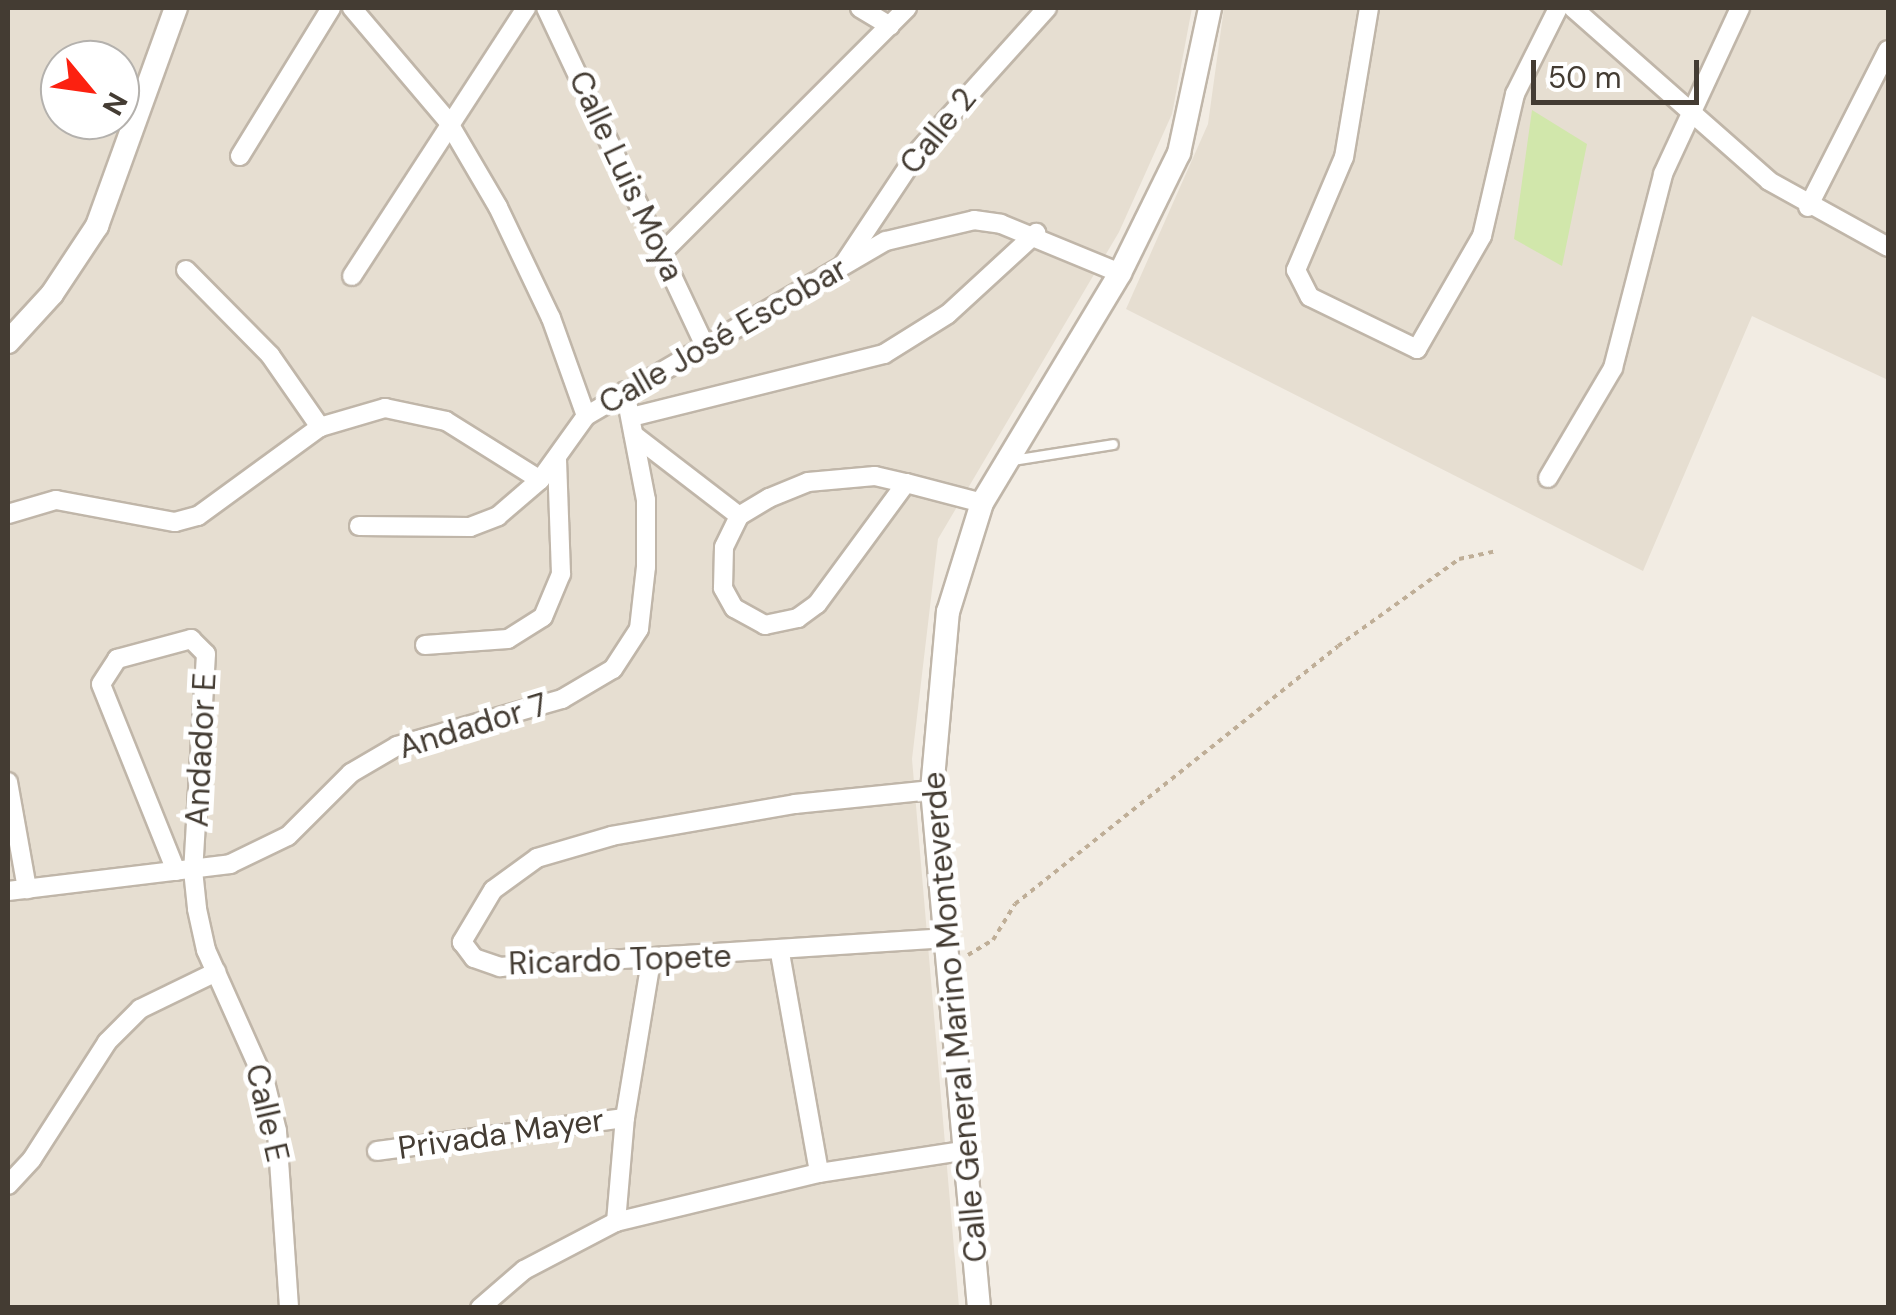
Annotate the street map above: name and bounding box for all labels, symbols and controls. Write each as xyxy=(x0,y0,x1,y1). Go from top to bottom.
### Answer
north arrow xyxy=(40,40,140,140)
scale bar xyxy=(1536,40,1704,102)
text: 50 m xyxy=(1548,58,1622,97)
street label: Calle Luis Moya xyxy=(561,65,691,287)
street label: Calle 2 xyxy=(892,80,984,182)
text: N xyxy=(94,86,136,122)
street label: Calle José Escobar xyxy=(592,249,854,423)
street label: Andador E xyxy=(178,672,224,828)
street label: Andador 7 xyxy=(394,685,552,767)
street label: Calle General Marino Monteverde xyxy=(914,770,996,1264)
street label: Ricardo Topete xyxy=(508,937,732,983)
street label: Calle E xyxy=(237,1060,297,1166)
street label: Privada Mayer xyxy=(395,1101,607,1167)

